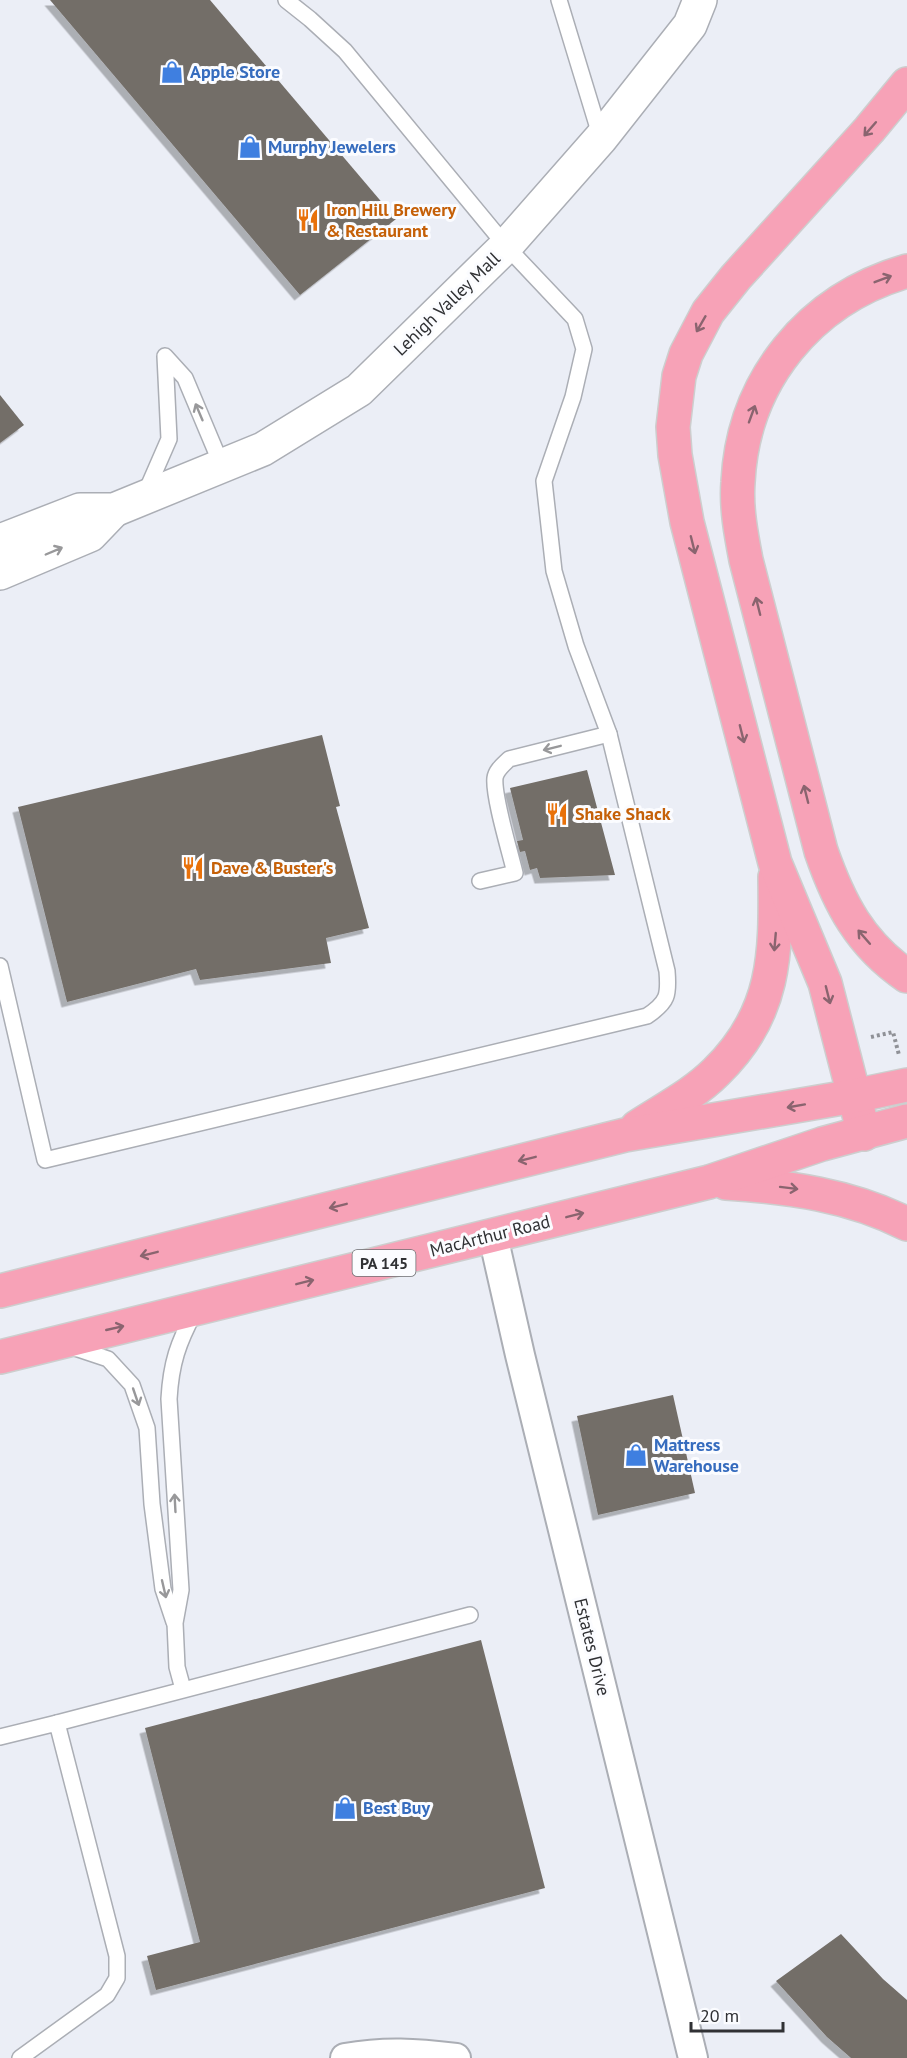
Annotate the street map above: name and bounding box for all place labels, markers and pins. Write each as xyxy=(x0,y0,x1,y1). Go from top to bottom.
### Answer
shop icon: Apple Store xyxy=(159,59,185,85)
place label: Apple Store xyxy=(190,60,280,83)
shop icon: Murphy Jewelers xyxy=(237,134,263,160)
place label: Murphy Jewelers xyxy=(268,135,396,158)
place label: Iron Hill Brewery & Restaurant xyxy=(326,198,456,242)
restaurant icon: Iron Hill Brewery & Restaurant xyxy=(295,207,321,233)
restaurant icon: Shake Shack xyxy=(544,801,570,827)
place label: Shake Shack xyxy=(575,802,671,825)
restaurant icon: Dave & Buster's xyxy=(180,855,206,881)
place label: Dave & Buster's xyxy=(211,856,334,879)
place label: Mattress Warehouse xyxy=(654,1433,739,1477)
shop icon: Mattress Warehouse xyxy=(623,1442,649,1468)
shop icon: Best Buy xyxy=(332,1795,358,1821)
place label: Best Buy xyxy=(363,1796,431,1819)

